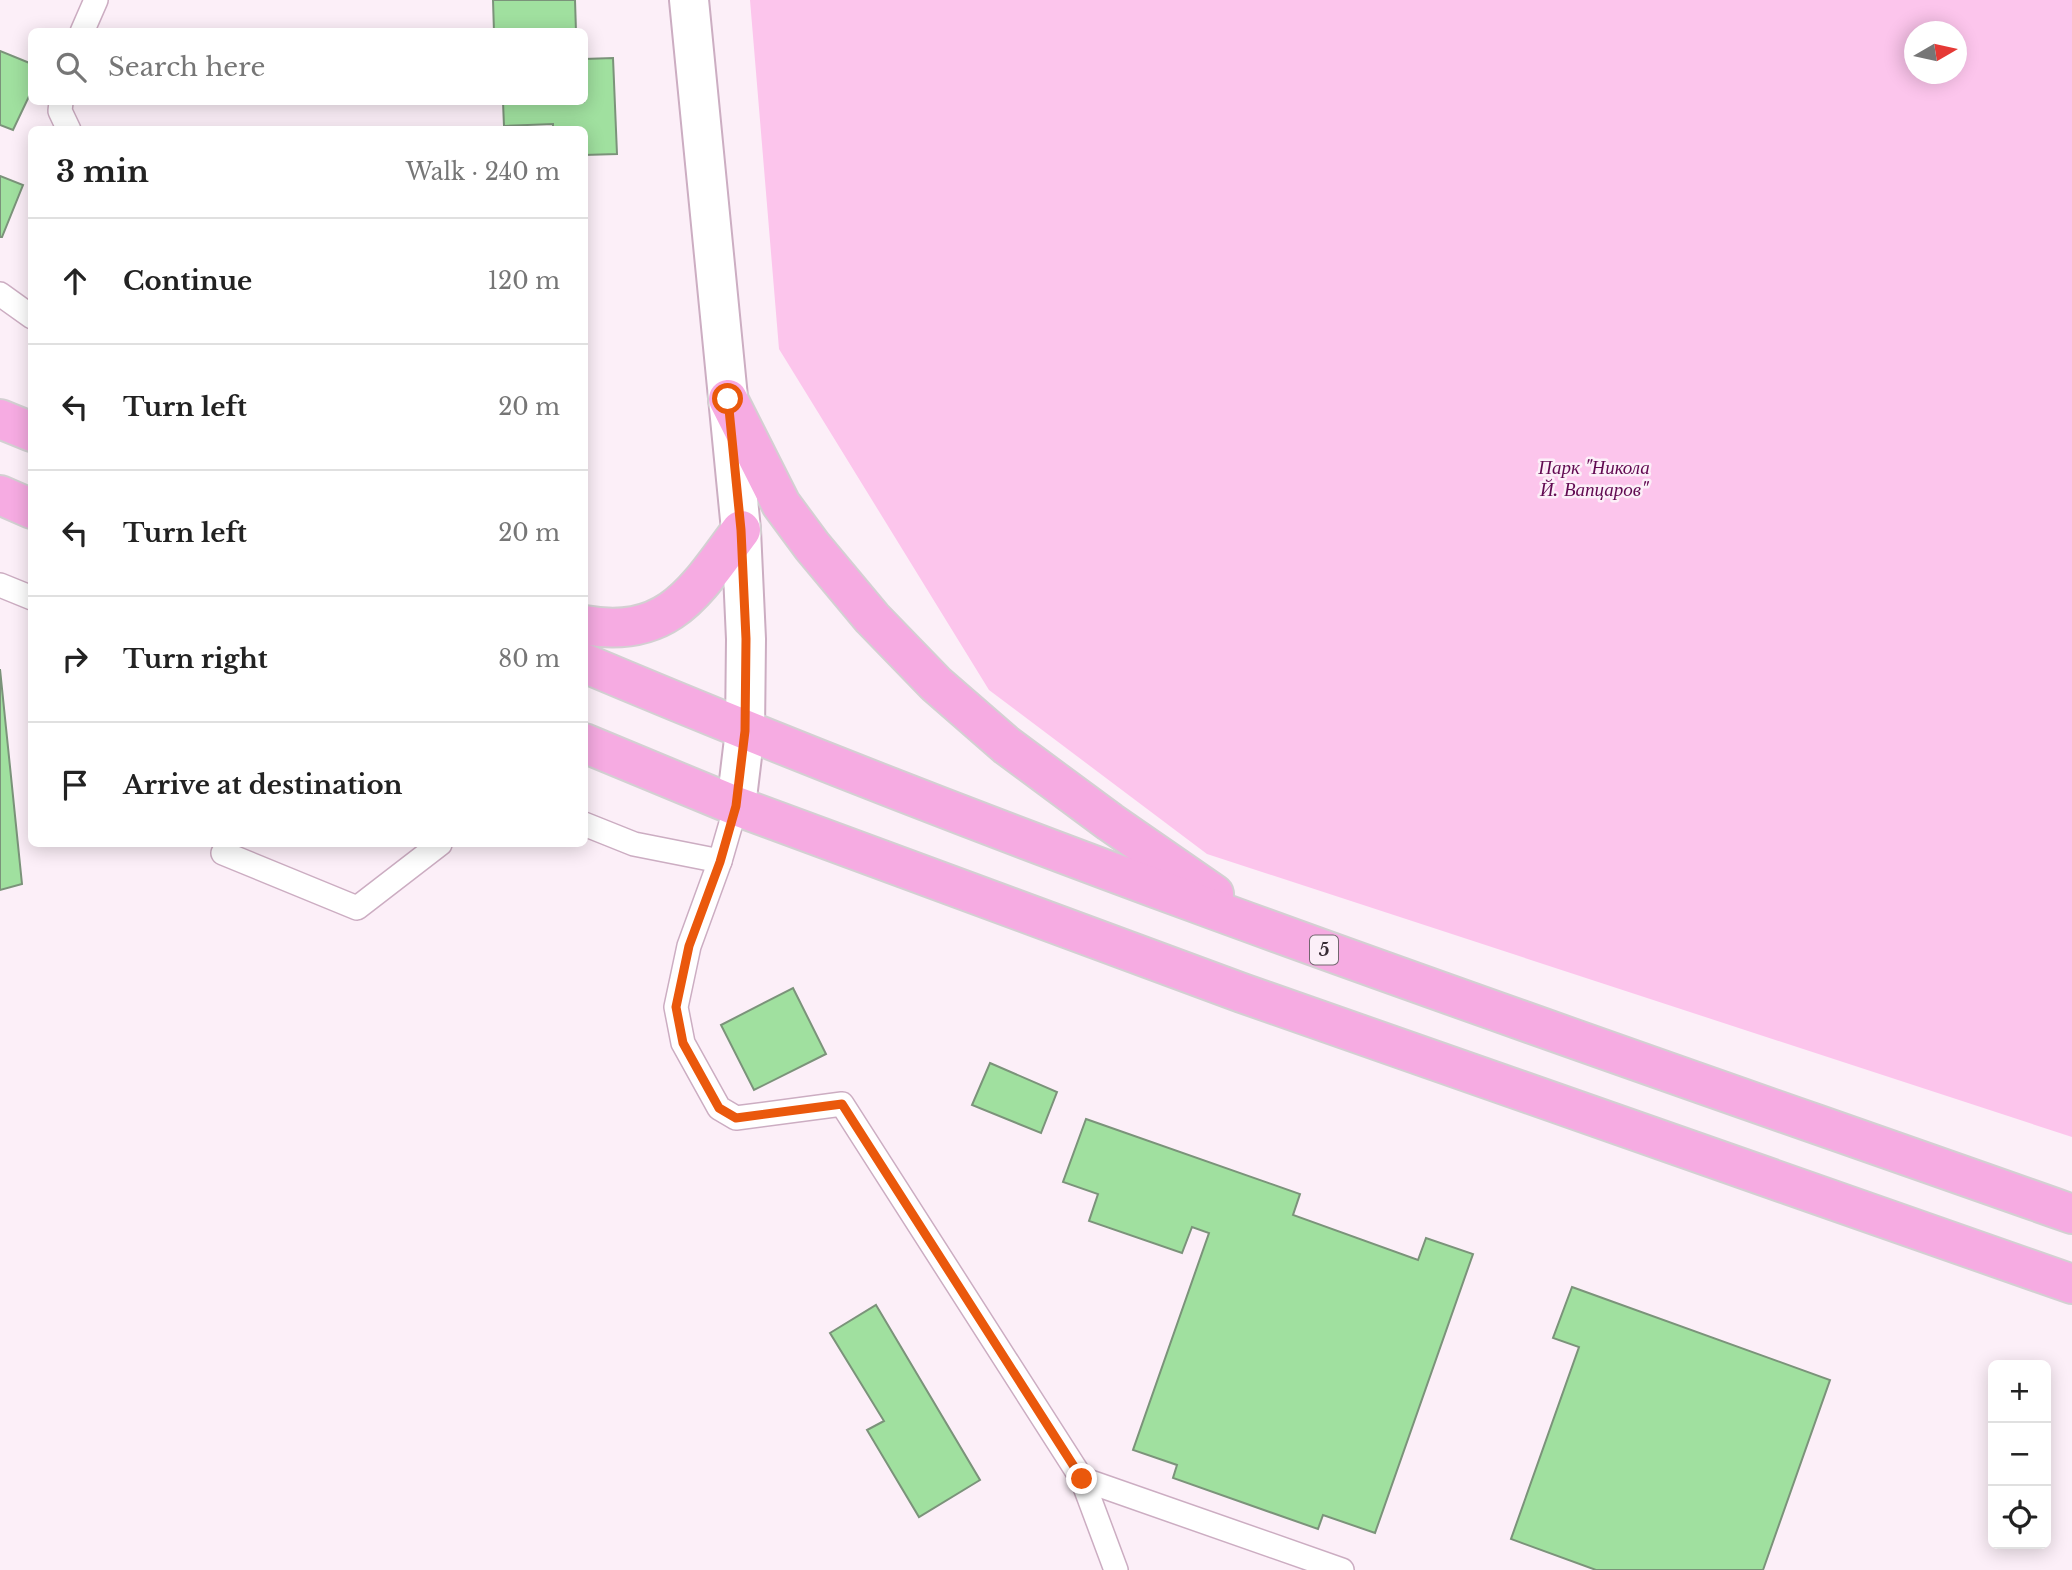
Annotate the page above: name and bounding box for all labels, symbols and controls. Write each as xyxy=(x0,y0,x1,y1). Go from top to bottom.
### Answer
north arrow xyxy=(1904,21,1967,84)
search box xyxy=(28,28,588,105)
icon: search xyxy=(52,48,90,86)
text: Search here xyxy=(108,51,265,83)
text: 3 min xyxy=(56,153,149,190)
text: Walk · 240 m xyxy=(406,158,560,186)
icon: ahead xyxy=(56,262,94,300)
text: Continue xyxy=(123,265,252,297)
text: 120 m xyxy=(488,267,560,295)
route start xyxy=(712,383,743,414)
icon: left xyxy=(56,388,94,426)
text: Turn left xyxy=(123,391,247,423)
text: 20 m xyxy=(498,393,560,421)
park label: Парк "Никола Й. Вапцаров" xyxy=(1537,456,1650,501)
icon: left xyxy=(56,514,94,552)
text: Turn left xyxy=(123,517,247,549)
text: 20 m xyxy=(498,519,560,547)
icon: right xyxy=(56,640,94,678)
text: Turn right xyxy=(123,643,268,675)
text: 80 m xyxy=(498,645,560,673)
icon: arrive xyxy=(56,766,94,804)
text: Arrive at destination xyxy=(123,769,403,801)
road number: 5 xyxy=(1310,936,1338,965)
map controls xyxy=(1988,1360,2051,1549)
button: + xyxy=(1988,1360,2051,1423)
button: − xyxy=(1988,1423,2051,1486)
route end xyxy=(1066,1463,1097,1494)
button: locate xyxy=(1988,1486,2051,1549)

